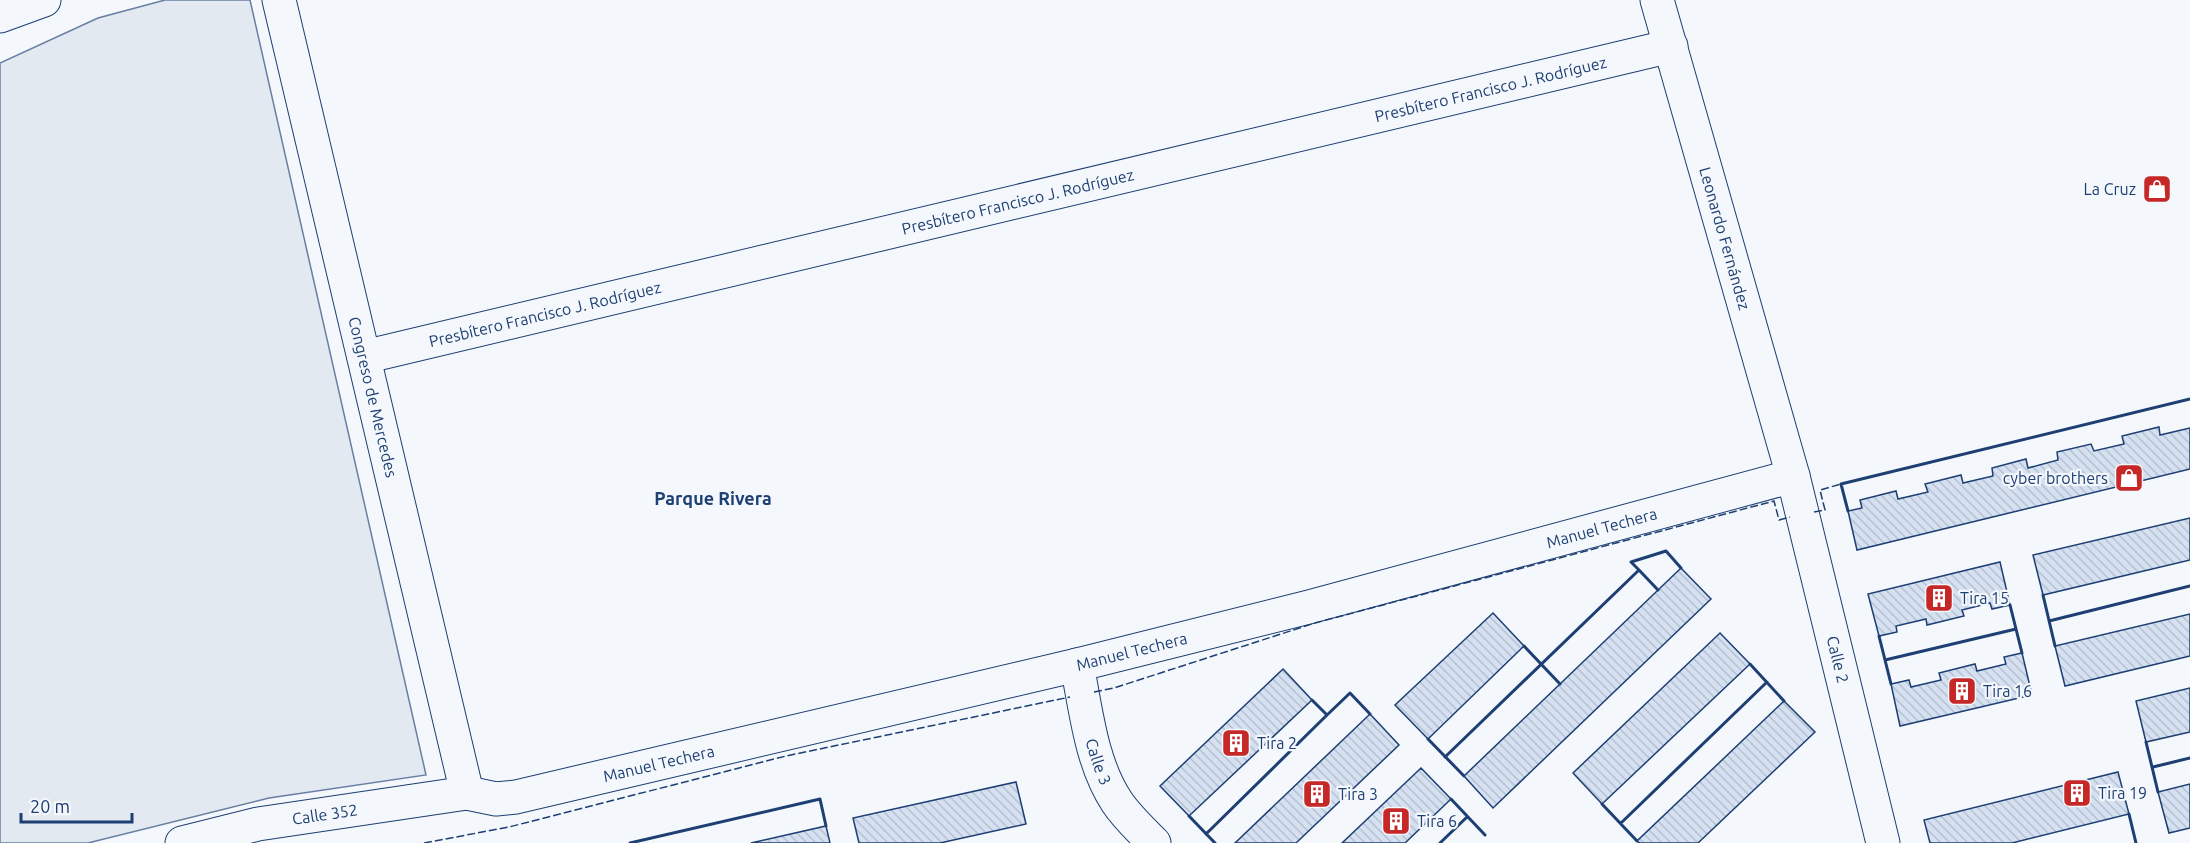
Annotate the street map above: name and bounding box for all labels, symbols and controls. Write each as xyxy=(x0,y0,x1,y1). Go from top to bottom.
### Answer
street label: Presbítero Francisco J. Rodríguez xyxy=(1373,53,1608,125)
street label: Presbítero Francisco J. Rodríguez xyxy=(900,165,1136,238)
street label: Leonardo Fernández xyxy=(1696,165,1754,312)
shop icon: La Cruz xyxy=(2141,173,2173,205)
place label: La Cruz xyxy=(2084,180,2136,198)
street label: Presbítero Francisco J. Rodríguez xyxy=(427,278,663,350)
street label: Congreso de Mercedes xyxy=(345,315,401,479)
shop icon: cyber brothers xyxy=(2113,462,2145,494)
place label: cyber brothers xyxy=(2003,469,2108,487)
district label: Parque Rivera xyxy=(654,488,772,508)
street label: Manuel Techera xyxy=(1544,504,1659,551)
building icon: Tira 15 xyxy=(1923,582,1955,614)
place label: Tira 15 xyxy=(1960,589,2009,607)
street label: Manuel Techera xyxy=(1074,629,1189,674)
street label: Calle 2 xyxy=(1824,634,1852,685)
building icon: Tira 16 xyxy=(1946,675,1978,707)
place label: Tira 16 xyxy=(1983,682,2032,700)
building icon: Tira 2 xyxy=(1220,727,1252,759)
place label: Tira 2 xyxy=(1257,734,1297,752)
street label: Calle 3 xyxy=(1083,736,1115,788)
street label: Manuel Techera xyxy=(601,742,716,785)
building icon: Tira 19 xyxy=(2061,777,2093,809)
building icon: Tira 3 xyxy=(1301,778,1333,810)
place label: Tira 19 xyxy=(2098,784,2147,802)
place label: Tira 3 xyxy=(1338,785,1378,803)
scale bar xyxy=(21,786,132,824)
text: 20 m xyxy=(30,796,70,816)
street label: Calle 352 xyxy=(291,800,359,828)
building icon: Tira 6 xyxy=(1380,805,1412,837)
place label: Tira 6 xyxy=(1417,812,1457,830)

